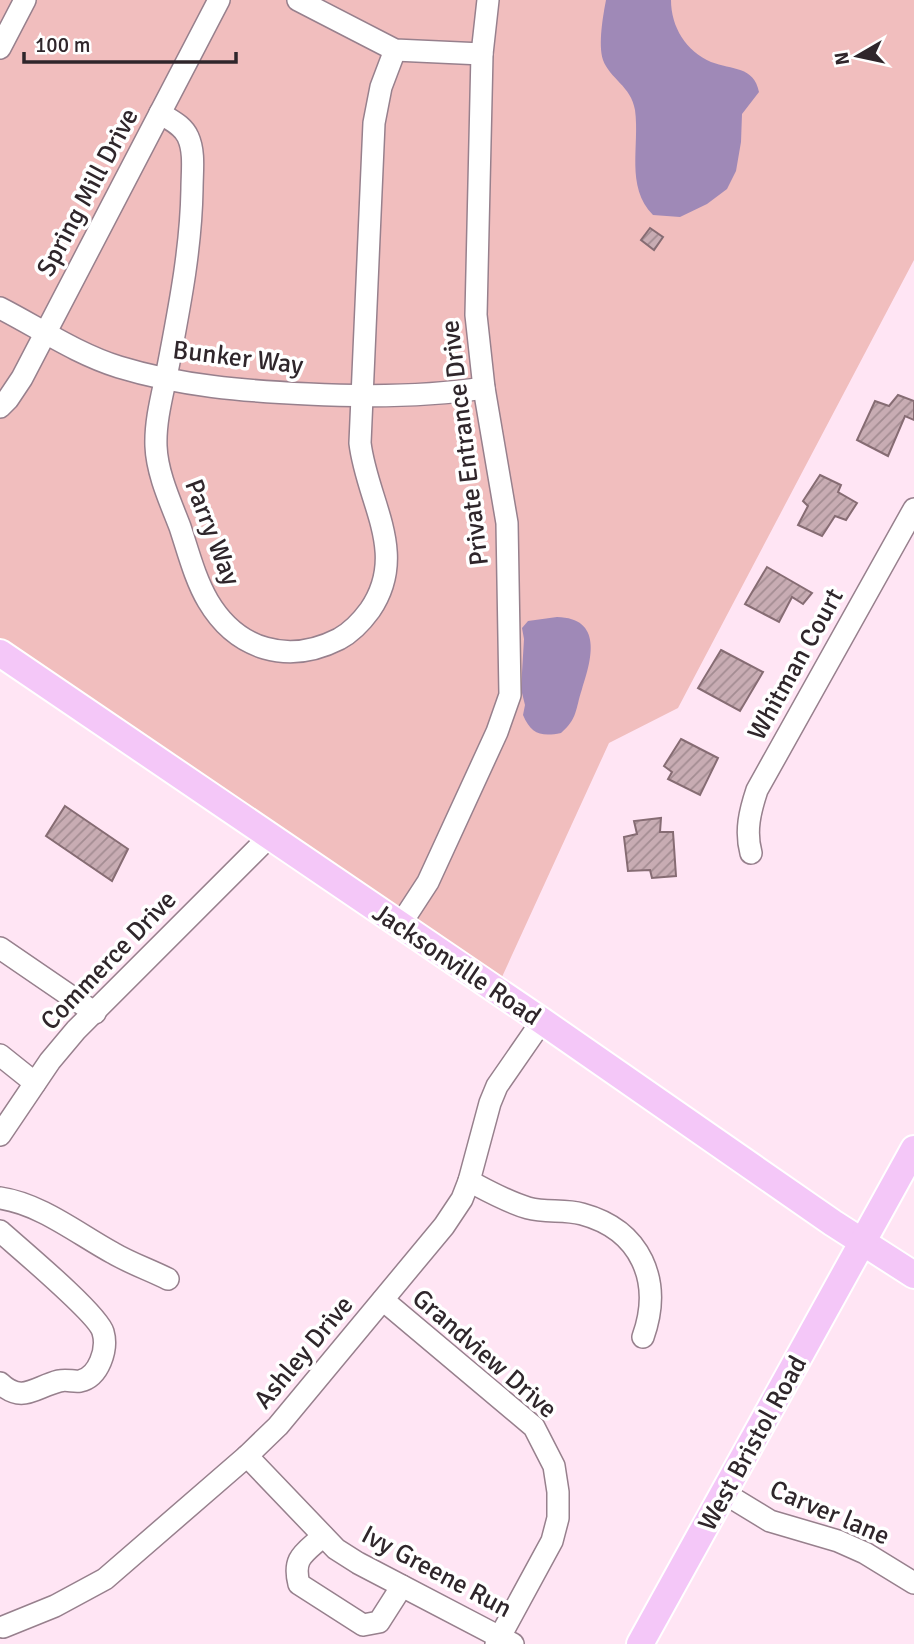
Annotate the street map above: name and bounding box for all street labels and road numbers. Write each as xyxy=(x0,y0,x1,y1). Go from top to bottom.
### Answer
street label: Spring Mill Drive xyxy=(30,103,146,282)
street label: Private Entrance Drive xyxy=(434,318,496,568)
street label: Bunker Way xyxy=(171,334,305,382)
street label: Parry Way xyxy=(177,475,247,590)
street label: Whitman Court xyxy=(741,583,851,746)
street label: Commerce Drive xyxy=(34,884,183,1037)
street label: Jacksonville Road xyxy=(366,897,547,1033)
street label: Grandview Drive xyxy=(405,1282,563,1425)
street label: Ashley Drive xyxy=(247,1290,360,1416)
street label: West Bristol Road xyxy=(692,1350,814,1537)
street label: Carver lane xyxy=(765,1473,894,1552)
street label: Ivy Greene Run xyxy=(356,1519,517,1625)

